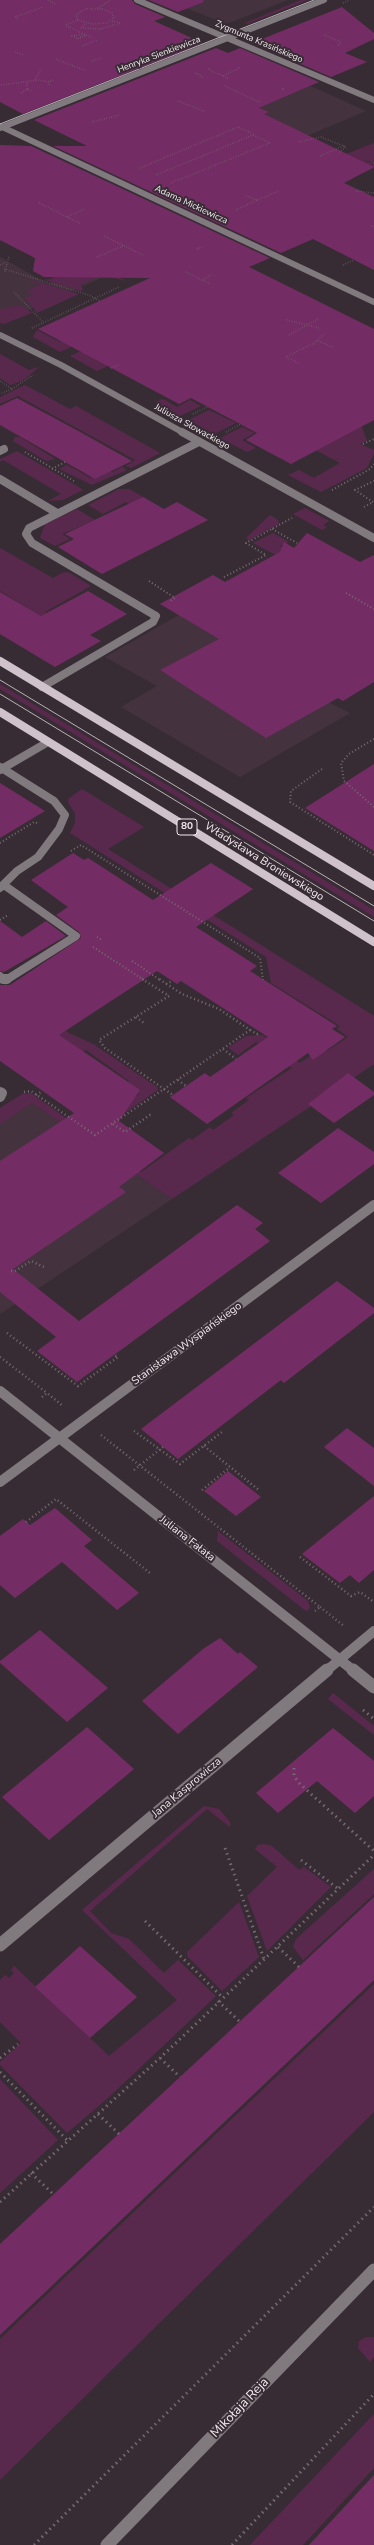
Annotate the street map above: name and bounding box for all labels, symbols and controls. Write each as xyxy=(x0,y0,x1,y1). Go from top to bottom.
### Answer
street label: Zygmunta Krasińskiego xyxy=(214,19,304,65)
street label: Henryka Sienkiewicza xyxy=(116,34,202,76)
street label: Adama Mickiewicza xyxy=(153,183,229,227)
street label: Juliusza Słowackiego xyxy=(152,402,232,452)
road number: 80 xyxy=(177,819,197,835)
street label: Władysława Broniewskiego xyxy=(202,820,326,904)
street label: Stanisława Wyspiańskiego xyxy=(129,1300,245,1388)
street label: Juliana Fałata xyxy=(157,1513,217,1565)
street label: Jana Kasprowicza xyxy=(150,1755,224,1821)
street label: Mikołaja Reja xyxy=(208,2375,272,2441)

